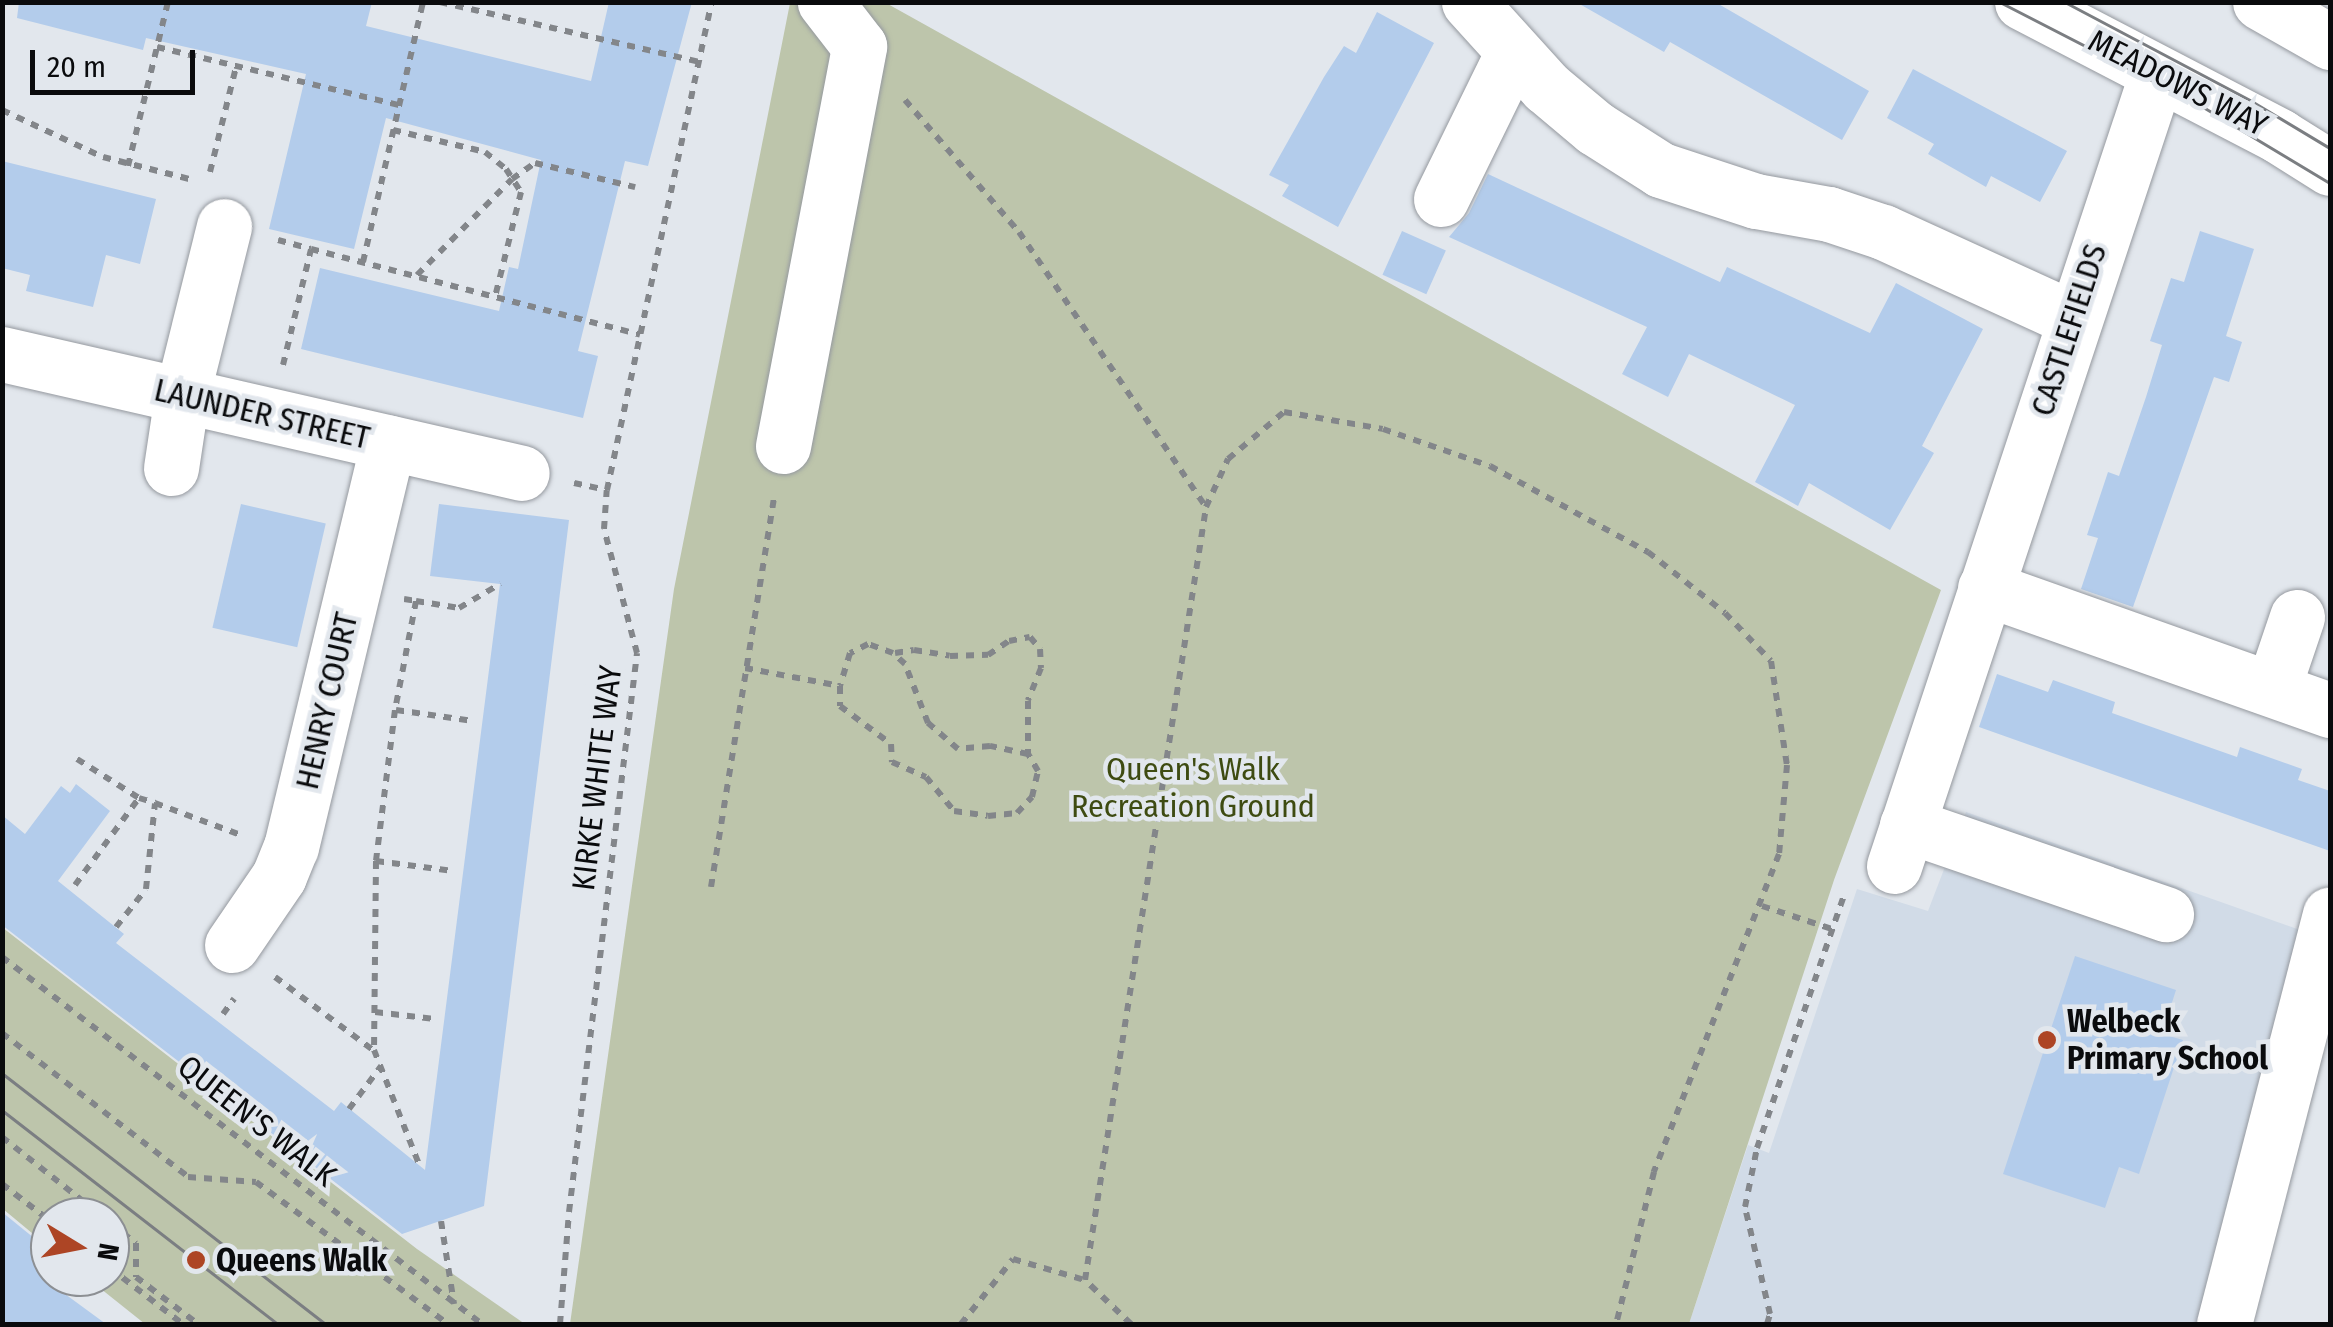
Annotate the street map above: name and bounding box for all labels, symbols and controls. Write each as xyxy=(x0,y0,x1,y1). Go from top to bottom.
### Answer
street label: MEADOWS WAY xyxy=(2082,22,2274,144)
scale bar xyxy=(35,30,200,92)
text: 20 m xyxy=(47,49,106,85)
street label: CASTLEFIELDS xyxy=(2023,239,2115,421)
street label: LAUNDER STREET xyxy=(151,371,373,457)
street label: HENRY COURT xyxy=(288,609,366,793)
street label: KIRKE WHITE WAY xyxy=(564,663,630,893)
park label: Queen's Walk Recreation Ground xyxy=(1071,751,1315,826)
place label: Welbeck Primary School xyxy=(2067,1003,2268,1078)
marker: Welbeck Primary School xyxy=(2036,1029,2058,1051)
street label: QUEEN'S WALK xyxy=(170,1047,344,1195)
north arrow xyxy=(30,1197,130,1297)
text: N xyxy=(90,1241,126,1263)
place label: Queens Walk xyxy=(216,1241,387,1279)
marker: Queens Walk xyxy=(185,1249,207,1271)

